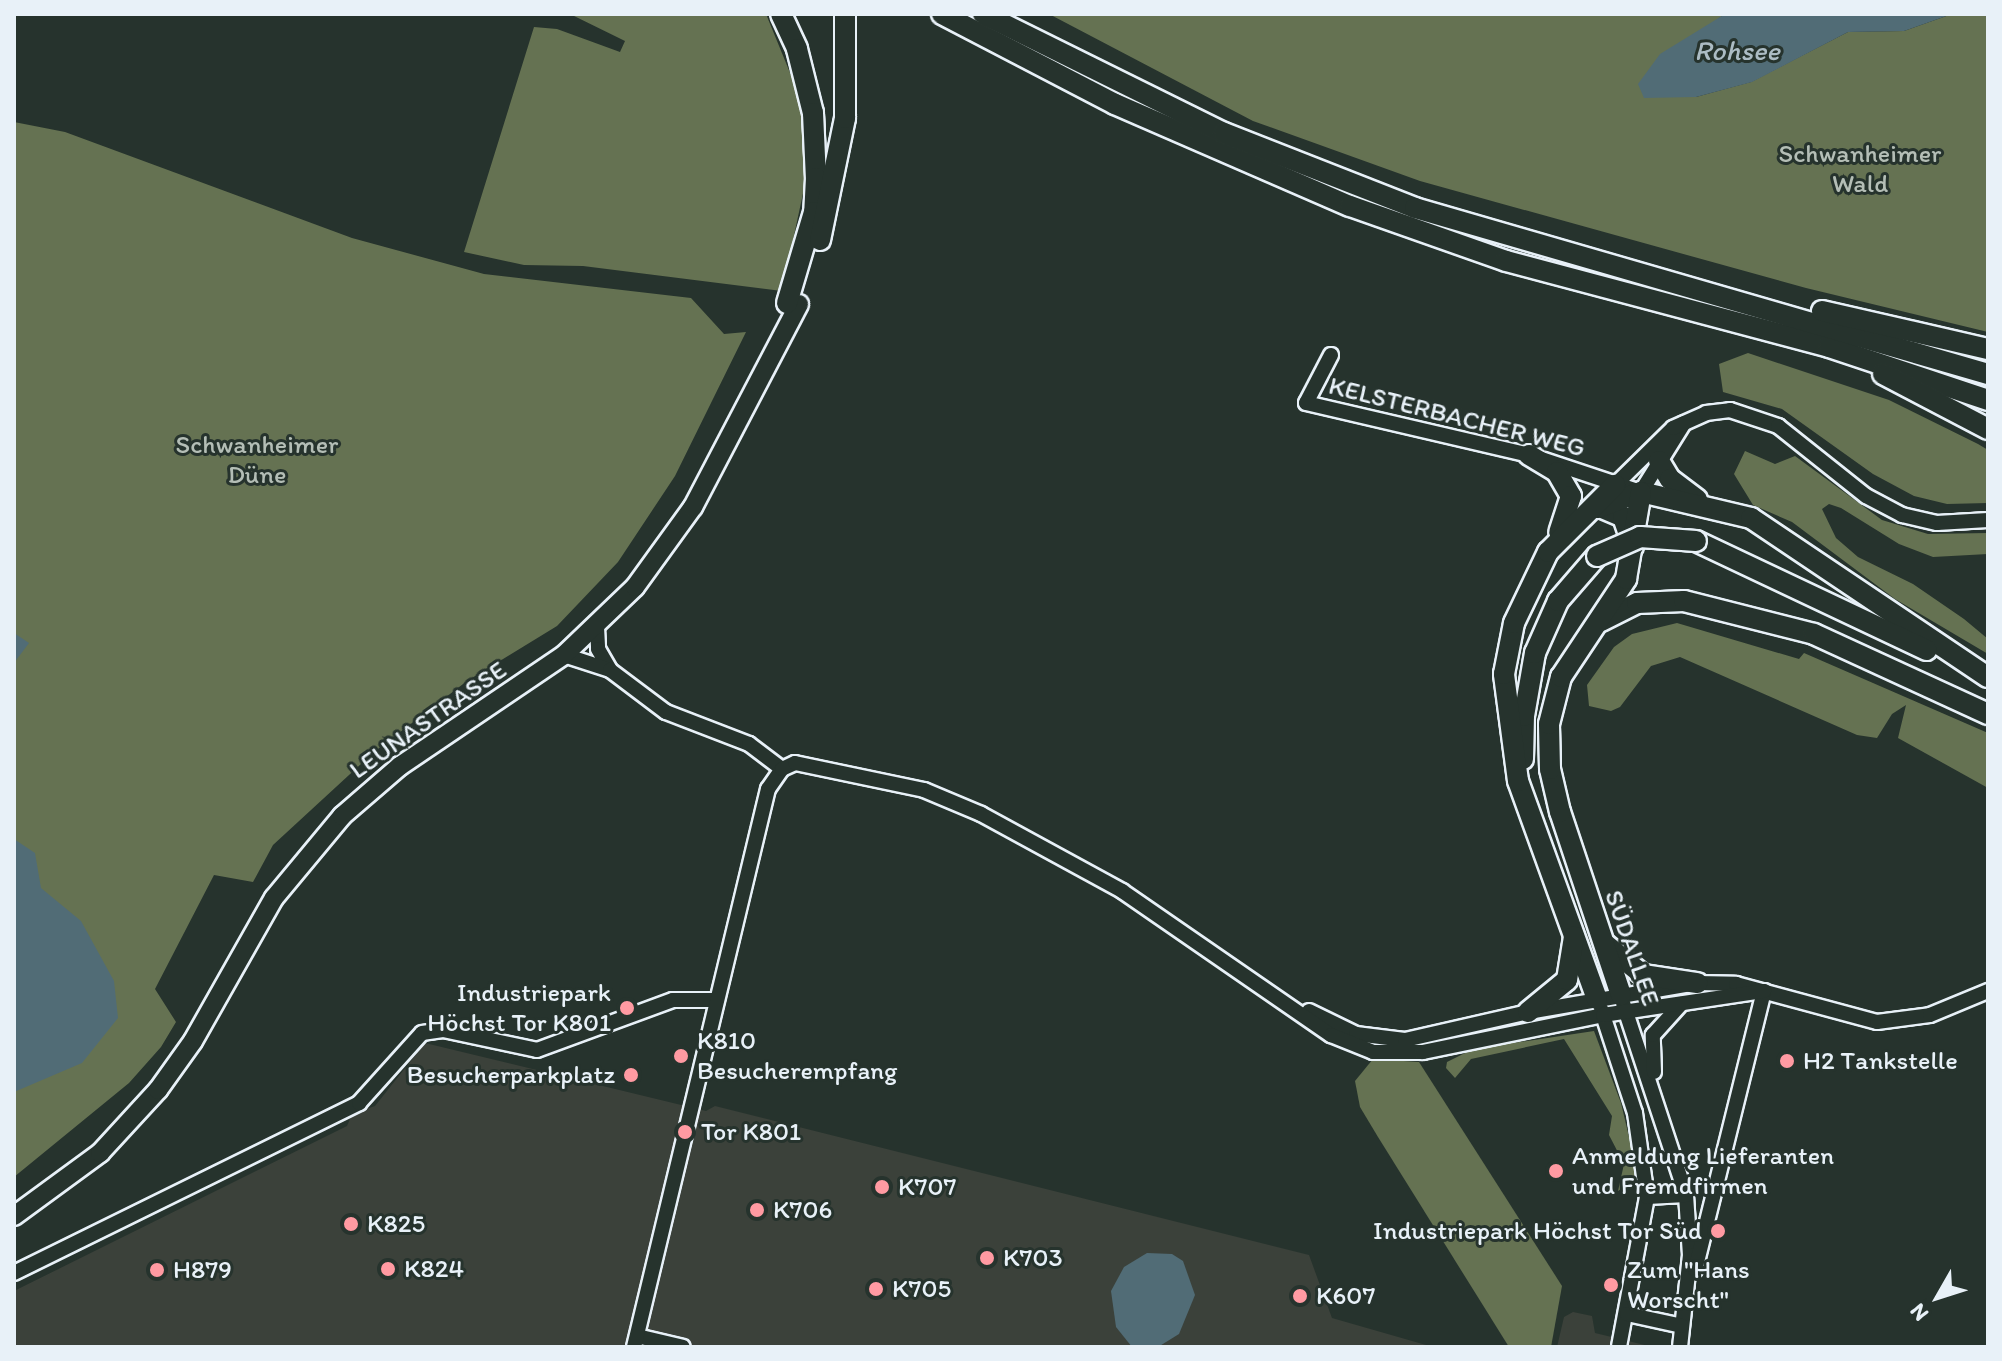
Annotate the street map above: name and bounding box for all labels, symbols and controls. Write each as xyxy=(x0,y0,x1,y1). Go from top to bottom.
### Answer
water label: Rohsee xyxy=(1694,33,1780,67)
park label: Schwanheimer Wald xyxy=(1779,138,1941,200)
street label: KELSTERBACHER WEG xyxy=(1326,370,1588,464)
park label: Schwanheimer Düne xyxy=(176,429,338,490)
street label: LEUNASTRASSE xyxy=(343,654,513,786)
street label: SÜDALLEE xyxy=(1598,886,1666,1010)
place label: Industriepark Höchst Tor K801 xyxy=(426,977,611,1038)
marker: Industriepark Höchst Tor K801 xyxy=(618,999,636,1017)
place label: K810 Besucherempfang xyxy=(697,1025,897,1086)
place label: H2 Tankstelle xyxy=(1803,1045,1955,1077)
marker: K810 Besucherempfang xyxy=(672,1047,690,1065)
marker: H2 Tankstelle xyxy=(1778,1052,1796,1070)
place label: Besucherparkplatz xyxy=(407,1059,615,1091)
marker: Besucherparkplatz xyxy=(622,1066,640,1084)
place label: Tor K801 xyxy=(701,1116,801,1148)
marker: Tor K801 xyxy=(676,1123,694,1141)
place label: Anmeldung Lieferanten und Fremdfirmen xyxy=(1572,1140,1834,1202)
marker: Anmeldung Lieferanten und Fremdfirmen xyxy=(1547,1162,1565,1180)
place label: K707 xyxy=(898,1171,956,1203)
marker: K707 xyxy=(873,1178,891,1196)
place label: K706 xyxy=(773,1194,832,1226)
marker: K706 xyxy=(748,1201,766,1219)
place label: K825 xyxy=(367,1208,425,1240)
marker: K825 xyxy=(342,1215,360,1233)
place label: Industriepark Höchst Tor Süd xyxy=(1373,1215,1702,1247)
marker: Industriepark Höchst Tor Süd xyxy=(1709,1222,1727,1240)
place label: K703 xyxy=(1003,1242,1063,1274)
marker: K703 xyxy=(978,1249,996,1267)
place label: K824 xyxy=(404,1253,464,1285)
place label: H879 xyxy=(173,1254,232,1286)
place label: Zum "Hans Worscht" xyxy=(1627,1254,1751,1316)
north arrow xyxy=(1898,1257,1978,1337)
marker: K824 xyxy=(379,1260,397,1278)
marker: H879 xyxy=(148,1261,166,1279)
place label: K705 xyxy=(892,1273,951,1305)
marker: Zum "Hans Worscht" xyxy=(1602,1276,1620,1294)
marker: K705 xyxy=(867,1280,885,1298)
place label: K607 xyxy=(1316,1280,1375,1312)
marker: K607 xyxy=(1291,1287,1309,1305)
text: N xyxy=(1904,1298,1934,1327)

